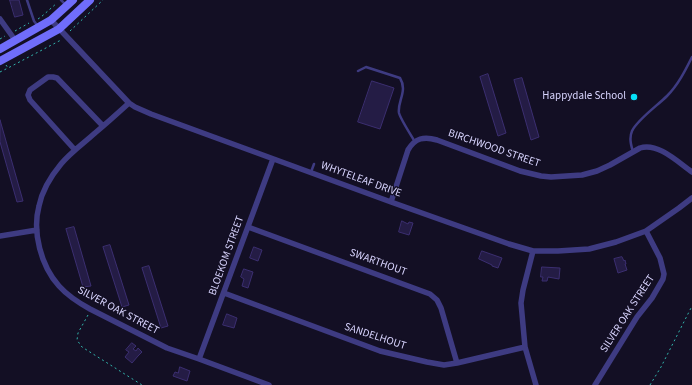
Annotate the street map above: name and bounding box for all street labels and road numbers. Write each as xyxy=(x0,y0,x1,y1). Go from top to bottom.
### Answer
street label: BIRCHWOOD STREET xyxy=(446,127,542,171)
street label: WHYTELEAF DRIVE xyxy=(319,159,403,201)
street label: BLOEKOM STREET xyxy=(207,214,247,298)
street label: SWARTHOUT xyxy=(348,247,408,279)
street label: SILVER OAK STREET xyxy=(598,273,658,355)
street label: SILVER OAK STREET xyxy=(75,284,161,338)
street label: SANDELHOUT xyxy=(342,321,408,353)

